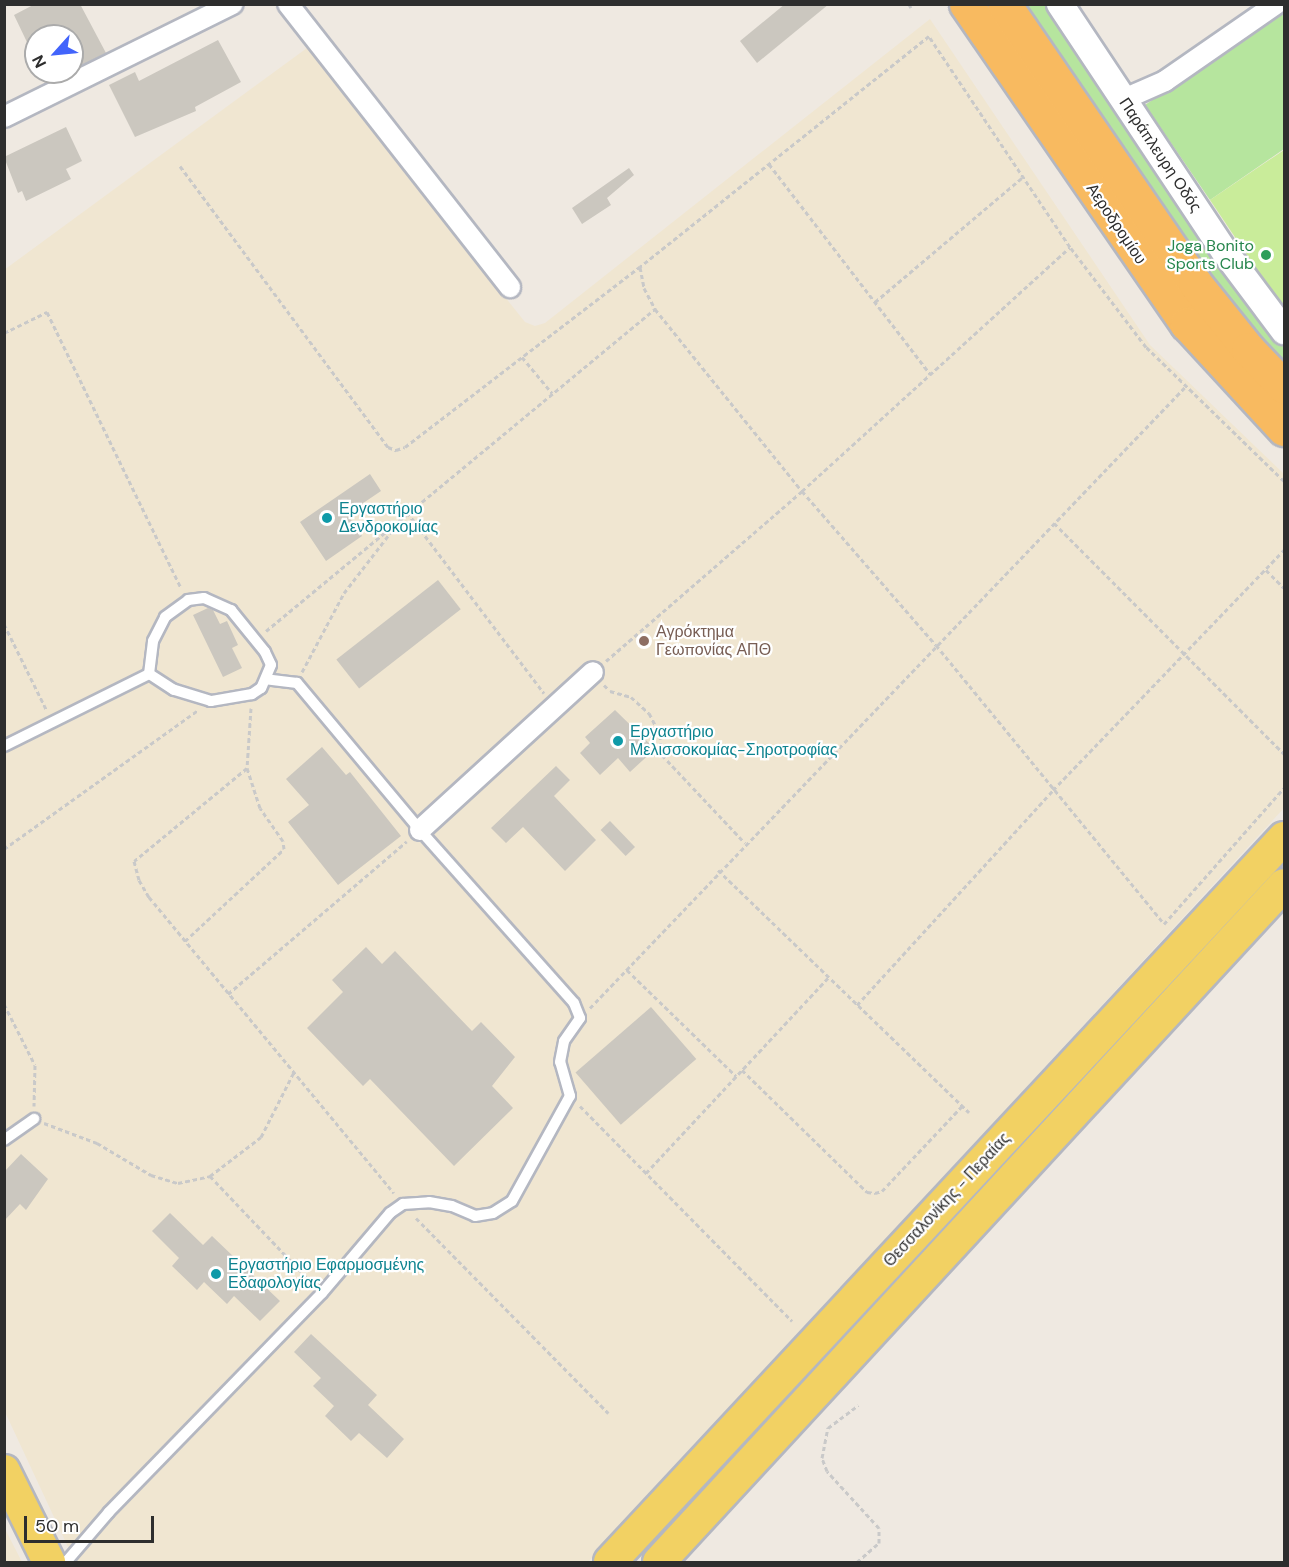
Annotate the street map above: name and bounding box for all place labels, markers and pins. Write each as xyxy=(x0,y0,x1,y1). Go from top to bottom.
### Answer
place label: Joga Bonito Sports Club xyxy=(1167,236,1254,274)
marker: Joga Bonito Sports Club xyxy=(1259,248,1273,262)
place label: Εργαστήριο Δενδροκομίας xyxy=(339,499,438,537)
marker: Εργαστήριο Δενδροκομίας xyxy=(320,511,334,525)
place label: Αγρόκτημα Γεωπονίας ΑΠΘ xyxy=(656,622,771,660)
marker: Αγρόκτημα Γεωπονίας ΑΠΘ xyxy=(637,634,651,648)
place label: Εργαστήριο Μελισσοκομίας-Σηροτροφίας xyxy=(630,722,838,760)
marker: Εργαστήριο Μελισσοκομίας-Σηροτροφίας xyxy=(611,734,625,748)
place label: Εργαστήριο Εφαρμοσμένης Εδαφολογίας xyxy=(228,1255,424,1293)
marker: Εργαστήριο Εφαρμοσμένης Εδαφολογίας xyxy=(209,1267,223,1281)

